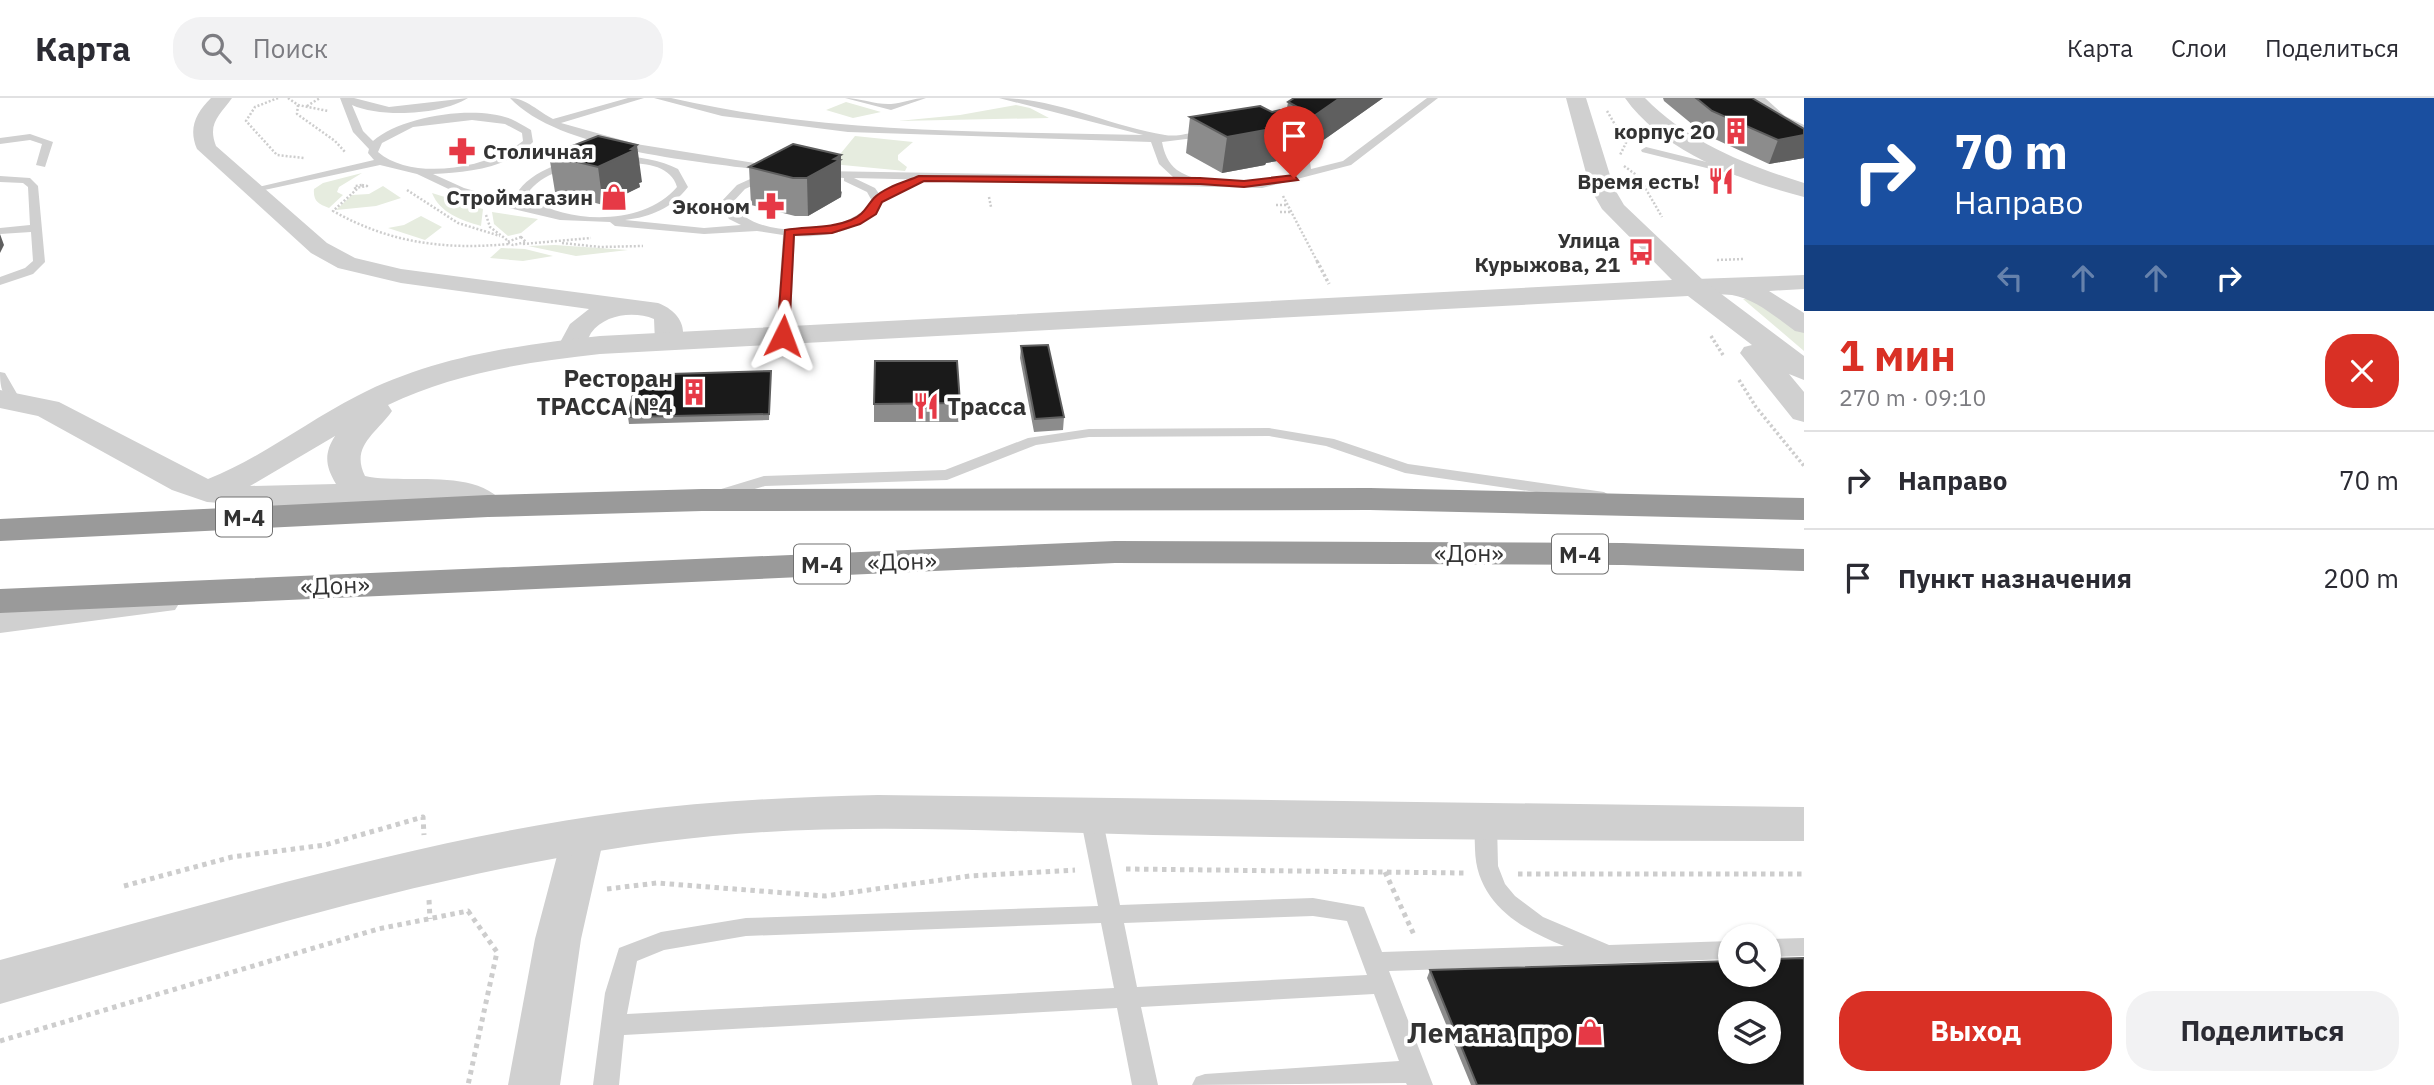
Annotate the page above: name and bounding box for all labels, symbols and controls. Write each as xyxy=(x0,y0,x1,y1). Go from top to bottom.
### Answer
search box xyxy=(173,17,663,80)
text: Карта xyxy=(35,27,131,70)
icon: search xyxy=(197,29,235,67)
text: Поиск xyxy=(253,31,328,65)
text: Карта xyxy=(2067,32,2133,64)
text: Слои xyxy=(2171,32,2227,64)
text: Поделиться xyxy=(2265,32,2399,64)
pin xyxy=(1264,106,1324,178)
building icon: корпус 20 xyxy=(1721,116,1751,146)
icon: arrive xyxy=(1275,117,1313,155)
place label: корпус 20 xyxy=(1614,117,1715,145)
text: 70 m xyxy=(1954,119,2068,182)
icon: right xyxy=(1839,126,1930,217)
pharmacy icon: Столичная xyxy=(447,136,477,166)
place label: Столичная xyxy=(483,137,593,165)
restaurant icon: Время есть! xyxy=(1706,166,1736,196)
place label: Время есть! xyxy=(1577,167,1700,195)
text: Направо xyxy=(1954,181,2083,223)
shop icon: Строймагазин xyxy=(599,182,629,212)
place label: Строймагазин xyxy=(446,183,593,211)
pharmacy icon: Эконом xyxy=(756,191,786,221)
place label: Эконом xyxy=(672,192,750,220)
place label: Улица Курыжова, 21 xyxy=(1475,226,1620,278)
bus stop icon: Улица Курыжова, 21 xyxy=(1626,237,1656,267)
icon: left xyxy=(1991,259,2029,297)
icon: ahead xyxy=(2064,259,2102,297)
icon: ahead xyxy=(2137,259,2175,297)
icon: right xyxy=(2210,259,2248,297)
position arrow xyxy=(746,299,820,373)
text: 1 мин xyxy=(1839,328,1956,383)
button: close xyxy=(2325,334,2399,408)
place label: Ресторан ТРАССА №4 xyxy=(537,362,673,422)
building icon: Ресторан ТРАССА №4 xyxy=(679,377,709,407)
text: 270 m · 09:10 xyxy=(1839,382,1986,412)
place label: Трасса xyxy=(947,390,1026,422)
restaurant icon: Трасса xyxy=(911,391,941,421)
icon: right xyxy=(1839,461,1877,499)
text: Направо xyxy=(1898,463,2007,497)
text: 70 m xyxy=(2339,463,2399,497)
road number: М-4 xyxy=(216,498,272,536)
road number: М-4 xyxy=(1552,534,1608,574)
street label: «Дон» xyxy=(1434,537,1504,569)
road number: М-4 xyxy=(794,544,850,584)
street label: «Дон» xyxy=(867,544,937,578)
icon: arrive xyxy=(1839,559,1877,597)
text: Пункт назначения xyxy=(1898,561,2132,595)
text: 200 m xyxy=(2323,561,2399,595)
street label: «Дон» xyxy=(300,568,370,602)
map controls xyxy=(1718,924,1781,1064)
button: search xyxy=(1718,924,1781,987)
button: Выход xyxy=(1839,991,2112,1071)
button: Поделиться xyxy=(2126,991,2399,1071)
button: layers xyxy=(1718,1001,1781,1064)
place label: Лемана про xyxy=(1407,1014,1569,1051)
shop icon: Лемана про xyxy=(1575,1017,1605,1047)

